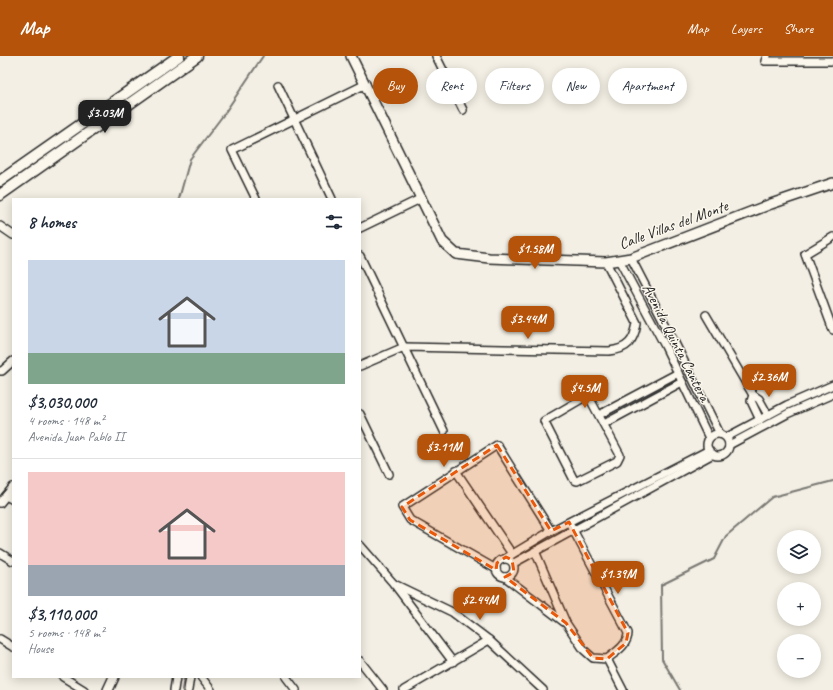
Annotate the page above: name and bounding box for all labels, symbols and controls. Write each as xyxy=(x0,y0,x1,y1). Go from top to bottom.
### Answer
text: Map xyxy=(20,16,50,40)
text: Map xyxy=(687,20,709,37)
text: Layers xyxy=(731,20,762,37)
text: Share xyxy=(784,20,813,37)
chip: Buy xyxy=(373,68,418,104)
chip: Rent xyxy=(426,68,477,104)
chip: Filters xyxy=(485,68,544,104)
chip: New xyxy=(552,68,600,104)
chip: Apartment xyxy=(608,68,687,104)
pin: $3.03M xyxy=(72,100,138,134)
text: $3.03M xyxy=(87,105,123,121)
street label: Calle Villas del Monte xyxy=(616,195,732,254)
icon: filters xyxy=(323,211,345,233)
text: 8 homes xyxy=(28,212,76,233)
pin: $1.58M xyxy=(502,236,568,270)
text: $1.58M xyxy=(517,241,553,257)
street label: Avenida Quinta Cantera xyxy=(638,280,715,406)
icon: home xyxy=(151,286,223,358)
pin: $3.44M xyxy=(495,306,561,340)
text: $3.44M xyxy=(510,311,546,327)
pin: $2.36M xyxy=(736,364,802,398)
text: $2.36M xyxy=(751,369,787,385)
pin: $4.5M xyxy=(557,375,613,409)
text: $4.5M xyxy=(570,380,600,396)
text: $3,030,000 xyxy=(28,392,96,413)
text: 4 rooms · 148 m² xyxy=(28,413,104,429)
text: Avenida Juan Pablo II xyxy=(28,429,125,445)
pin: $3.11M xyxy=(411,434,477,468)
text: $3.11M xyxy=(426,439,462,455)
icon: home xyxy=(151,498,223,570)
map controls xyxy=(777,530,821,678)
button: layers xyxy=(777,530,821,574)
pin: $1.39M xyxy=(585,561,651,595)
text: $1.39M xyxy=(600,566,636,582)
button: + xyxy=(777,582,821,626)
pin: $2.44M xyxy=(447,587,513,621)
text: $2.44M xyxy=(462,592,498,608)
text: $3,110,000 xyxy=(28,604,96,625)
text: 5 rooms · 148 m² xyxy=(28,625,104,641)
button: − xyxy=(777,634,821,678)
text: House xyxy=(28,641,53,657)

